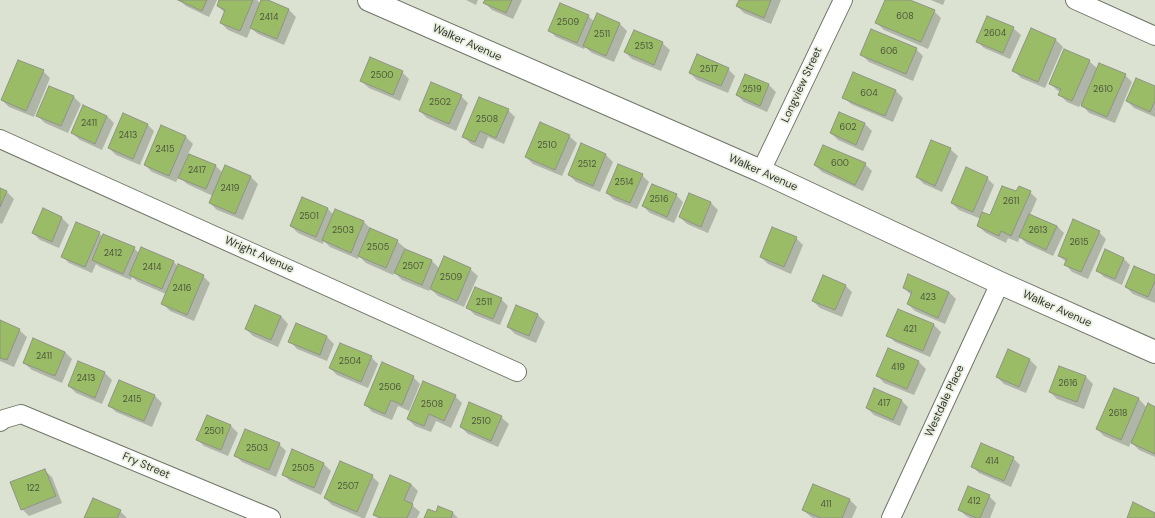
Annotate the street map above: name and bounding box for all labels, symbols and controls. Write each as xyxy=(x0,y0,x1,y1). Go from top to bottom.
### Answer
house number: 608 xyxy=(896,12,914,22)
house number: 2414 xyxy=(260,13,278,23)
house number: 2509 xyxy=(557,18,579,28)
street label: Walker Avenue xyxy=(430,22,504,64)
house number: 2604 xyxy=(984,29,1006,39)
house number: 2511 xyxy=(594,30,610,40)
house number: 2513 xyxy=(635,42,653,52)
street label: Longview Street xyxy=(779,45,825,125)
house number: 606 xyxy=(880,47,898,57)
house number: 2517 xyxy=(700,65,718,75)
house number: 2500 xyxy=(371,71,393,81)
house number: 2519 xyxy=(742,85,762,95)
house number: 2610 xyxy=(1093,85,1113,95)
house number: 604 xyxy=(860,89,878,99)
house number: 2502 xyxy=(429,98,451,108)
house number: 2508 xyxy=(476,115,498,125)
house number: 2411 xyxy=(81,119,97,129)
house number: 602 xyxy=(840,123,856,133)
house number: 2413 xyxy=(119,131,137,141)
house number: 2510 xyxy=(537,141,557,151)
house number: 2415 xyxy=(156,145,174,155)
street label: Walker Avenue xyxy=(726,152,800,194)
house number: 600 xyxy=(831,159,849,169)
house number: 2512 xyxy=(578,160,596,170)
house number: 2417 xyxy=(188,166,206,176)
house number: 2514 xyxy=(615,178,633,188)
house number: 2419 xyxy=(221,184,239,194)
house number: 2516 xyxy=(649,195,669,205)
house number: 2611 xyxy=(1003,197,1019,207)
house number: 2501 xyxy=(299,212,319,222)
house number: 2503 xyxy=(332,226,354,236)
house number: 2613 xyxy=(1029,226,1047,236)
street label: Wright Avenue xyxy=(222,234,296,276)
house number: 2615 xyxy=(1069,238,1089,248)
house number: 2505 xyxy=(367,243,389,253)
house number: 2412 xyxy=(104,249,122,259)
house number: 2507 xyxy=(402,262,424,272)
house number: 2414 xyxy=(143,263,161,273)
house number: 2509 xyxy=(440,273,462,283)
house number: 2416 xyxy=(173,284,191,294)
street label: Walker Avenue xyxy=(1020,288,1094,330)
house number: 423 xyxy=(920,293,936,303)
house number: 2511 xyxy=(476,298,492,308)
house number: 421 xyxy=(903,325,917,335)
house number: 2411 xyxy=(36,352,52,362)
house number: 2504 xyxy=(339,357,361,367)
house number: 419 xyxy=(891,363,905,373)
street label: Westdale Place xyxy=(923,363,967,439)
house number: 2413 xyxy=(77,374,95,384)
house number: 2616 xyxy=(1058,379,1078,389)
house number: 2506 xyxy=(379,383,401,393)
house number: 2415 xyxy=(123,395,141,405)
house number: 417 xyxy=(877,399,891,409)
house number: 2508 xyxy=(421,400,443,410)
house number: 2618 xyxy=(1108,409,1128,419)
house number: 2510 xyxy=(471,417,491,427)
house number: 2501 xyxy=(204,427,224,437)
house number: 2503 xyxy=(246,444,268,454)
street label: Fry Street xyxy=(120,450,172,482)
house number: 414 xyxy=(985,457,999,467)
house number: 2505 xyxy=(292,464,314,474)
house number: 2507 xyxy=(337,482,359,492)
house number: 122 xyxy=(26,484,40,494)
house number: 412 xyxy=(967,497,981,507)
house number: 411 xyxy=(820,500,832,510)

